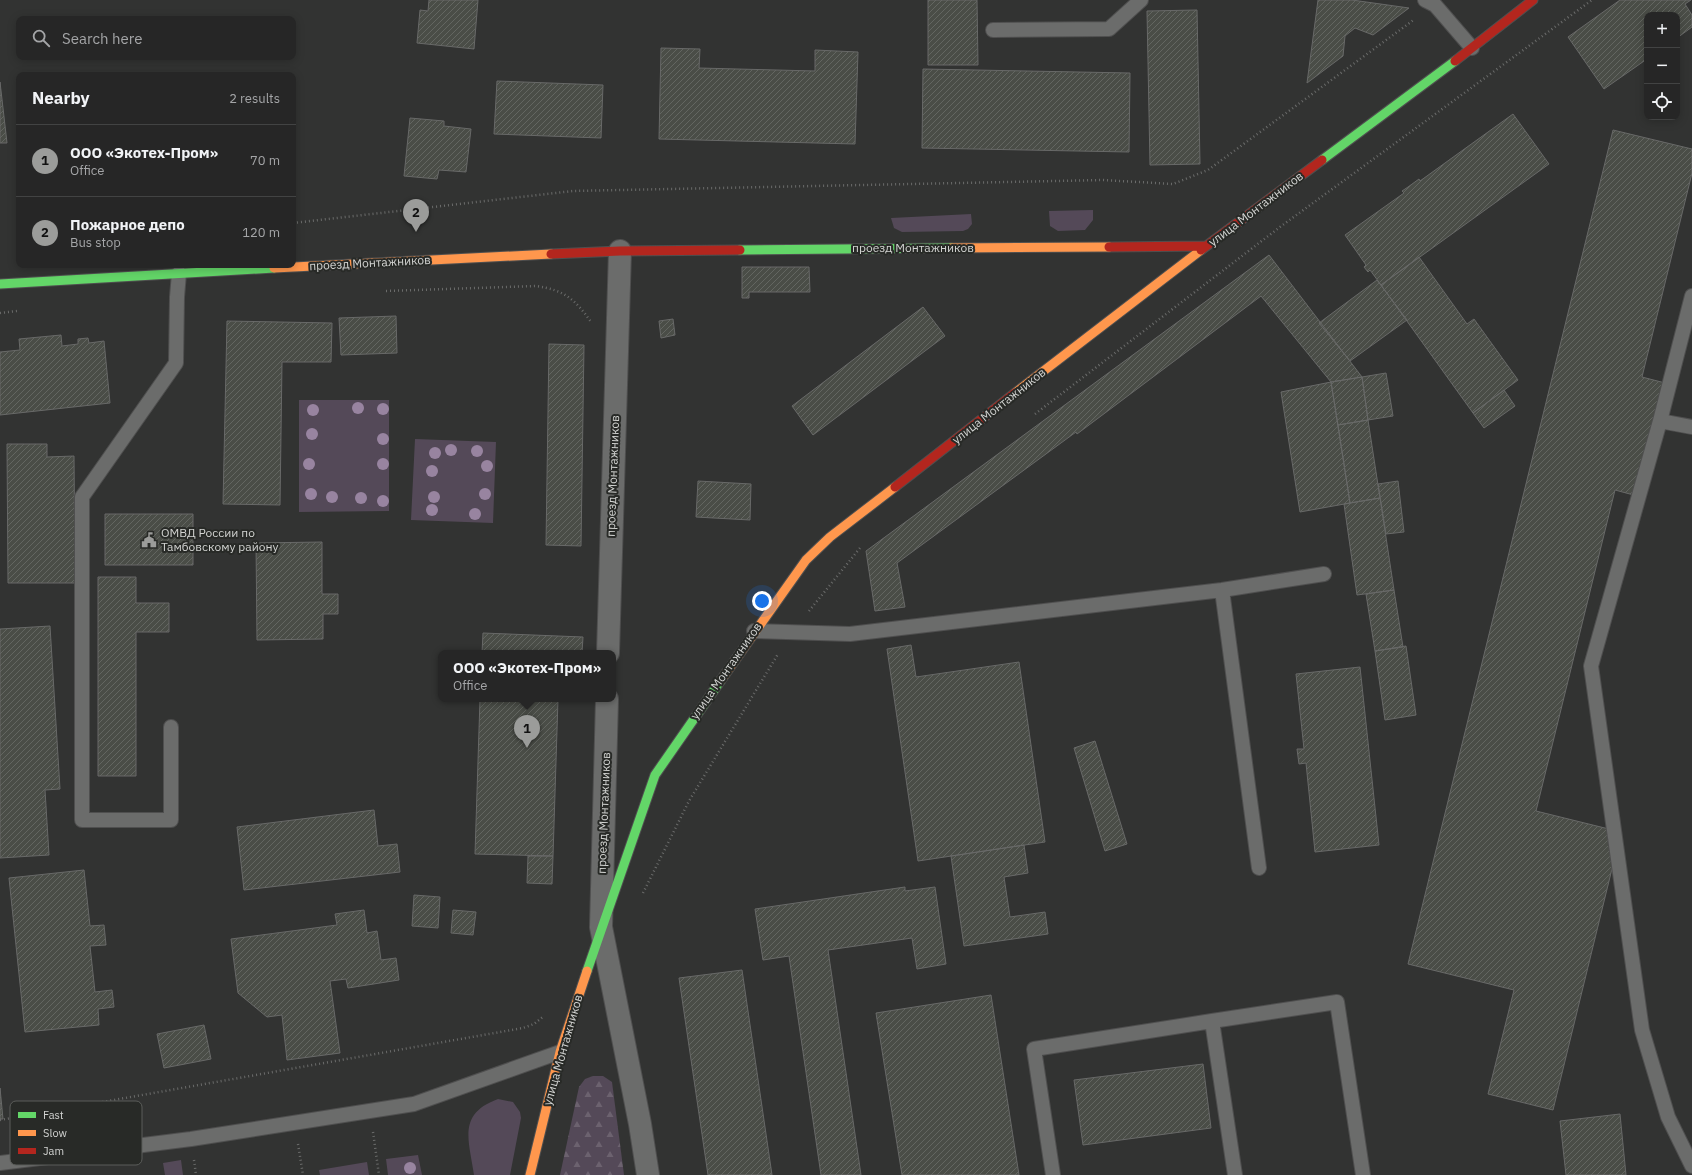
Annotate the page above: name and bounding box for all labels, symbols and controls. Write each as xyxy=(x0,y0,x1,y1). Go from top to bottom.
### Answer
map controls xyxy=(1644,12,1680,120)
button: + xyxy=(1644,12,1680,48)
search box xyxy=(16,16,296,60)
icon: search xyxy=(30,27,52,49)
text: Search here xyxy=(62,29,142,48)
button: − xyxy=(1644,48,1680,84)
button: locate xyxy=(1644,84,1680,120)
text: Nearby xyxy=(32,87,90,109)
text: 2 results xyxy=(229,90,280,107)
text: ООО «Экотех-Пром» xyxy=(70,143,218,162)
text: 1 xyxy=(41,152,49,169)
text: 70 m xyxy=(250,152,280,169)
text: Office xyxy=(70,162,104,179)
street label: улица Монтажников xyxy=(1205,168,1306,249)
pin: 2 xyxy=(403,199,429,232)
text: Пожарное депо xyxy=(70,215,185,234)
text: 2 xyxy=(41,224,49,241)
text: 120 m xyxy=(242,224,280,241)
text: Bus stop xyxy=(70,234,121,251)
street label: проезд Монтажников xyxy=(852,240,974,255)
street label: проезд Монтажников xyxy=(309,252,431,273)
street label: улица Монтажников xyxy=(949,364,1048,447)
street label: проезд Монтажников xyxy=(603,415,622,537)
place label: ОМВД России по Тамбовскому району xyxy=(161,525,279,554)
public building icon: ОМВД России по Тамбовскому району xyxy=(140,531,158,549)
your location xyxy=(752,591,772,611)
street label: улица Монтажников xyxy=(687,619,765,722)
popup xyxy=(438,650,616,702)
text: ООО «Экотех-Пром» xyxy=(453,658,601,677)
text: Office xyxy=(453,677,487,694)
pin: 1 xyxy=(514,715,540,748)
street label: проезд Монтажников xyxy=(594,752,613,874)
street label: улица Монтажников xyxy=(540,993,586,1107)
legend xyxy=(10,1101,142,1165)
text: Fast xyxy=(43,1108,64,1122)
text: Slow xyxy=(43,1126,67,1140)
text: Jam xyxy=(43,1144,64,1158)

